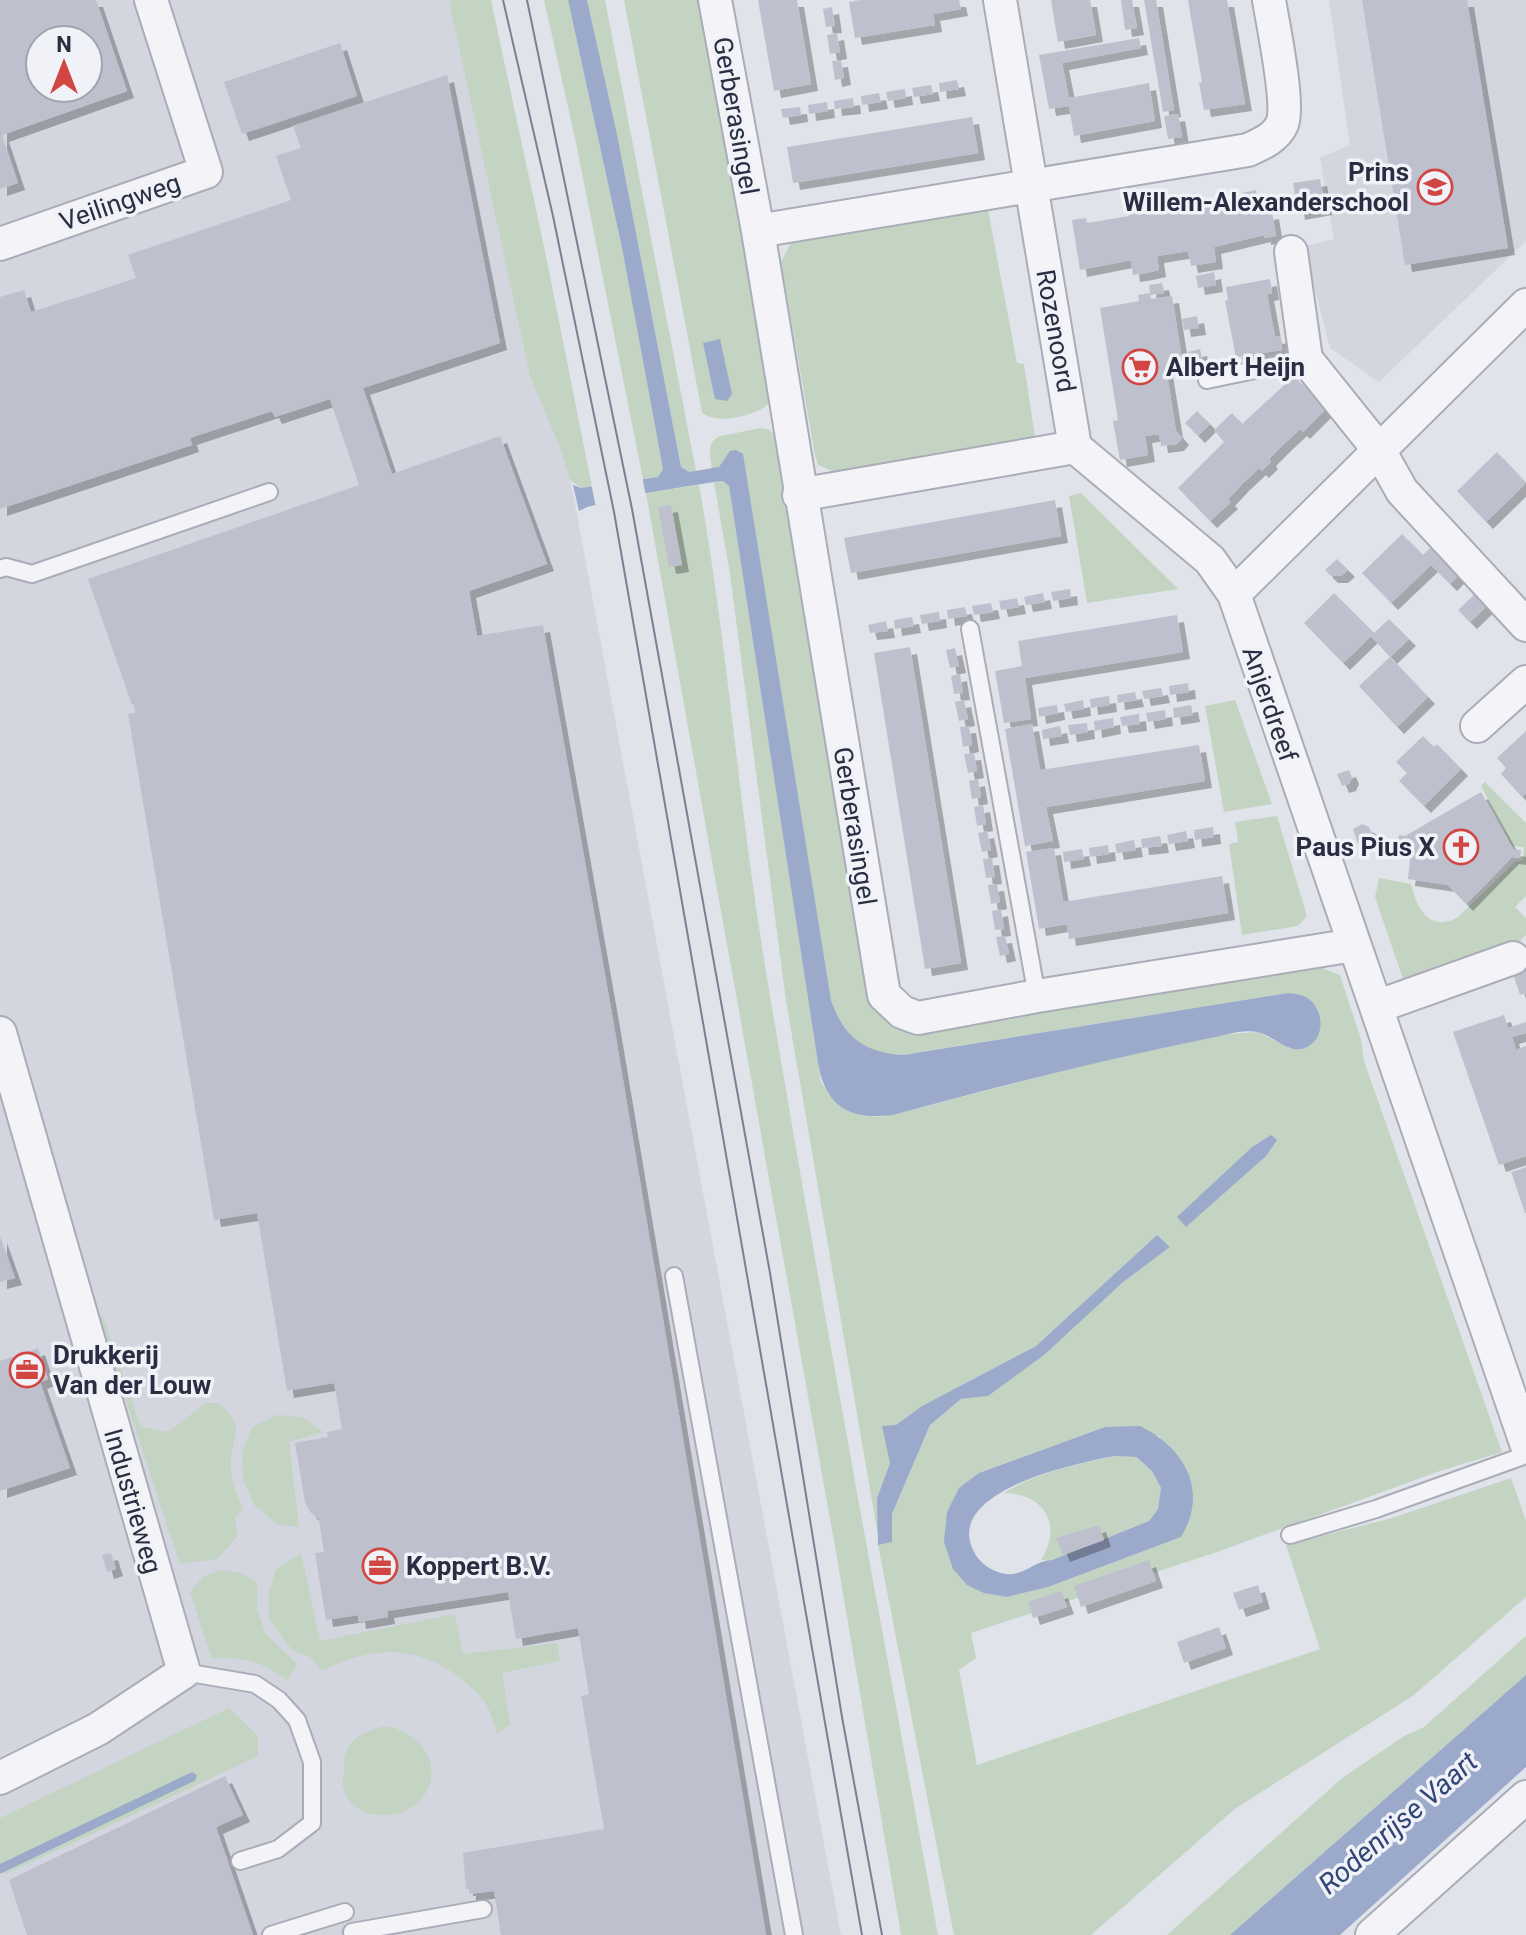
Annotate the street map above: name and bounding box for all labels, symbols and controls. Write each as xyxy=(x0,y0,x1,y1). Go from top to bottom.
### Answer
north arrow xyxy=(24,24,104,104)
text: N xyxy=(56,32,72,57)
street label: Gerberasingel xyxy=(707,35,765,197)
place label: Prins Willem-Alexanderschool xyxy=(1123,157,1409,217)
street label: Veilingweg xyxy=(56,167,184,237)
school or university icon: Prins Willem-Alexanderschool xyxy=(1416,168,1454,206)
street label: Rozenoord xyxy=(1030,267,1082,395)
supermarket icon: Albert Heijn xyxy=(1121,348,1159,386)
place label: Albert Heijn xyxy=(1166,352,1305,382)
street label: Anjerdreef xyxy=(1236,643,1304,766)
street label: Gerberasingel xyxy=(828,745,882,907)
church icon: Paus Pius X xyxy=(1442,828,1480,866)
place label: Paus Pius X xyxy=(1296,832,1435,862)
place label: Drukkerij Van der Louw xyxy=(53,1340,211,1400)
office icon: Drukkerij Van der Louw xyxy=(8,1351,46,1389)
street label: Industrieweg xyxy=(98,1425,168,1577)
office icon: Koppert B.V. xyxy=(361,1547,399,1585)
place label: Koppert B.V. xyxy=(406,1551,551,1581)
water label: Rodenrijse Vaart xyxy=(1312,1744,1485,1901)

